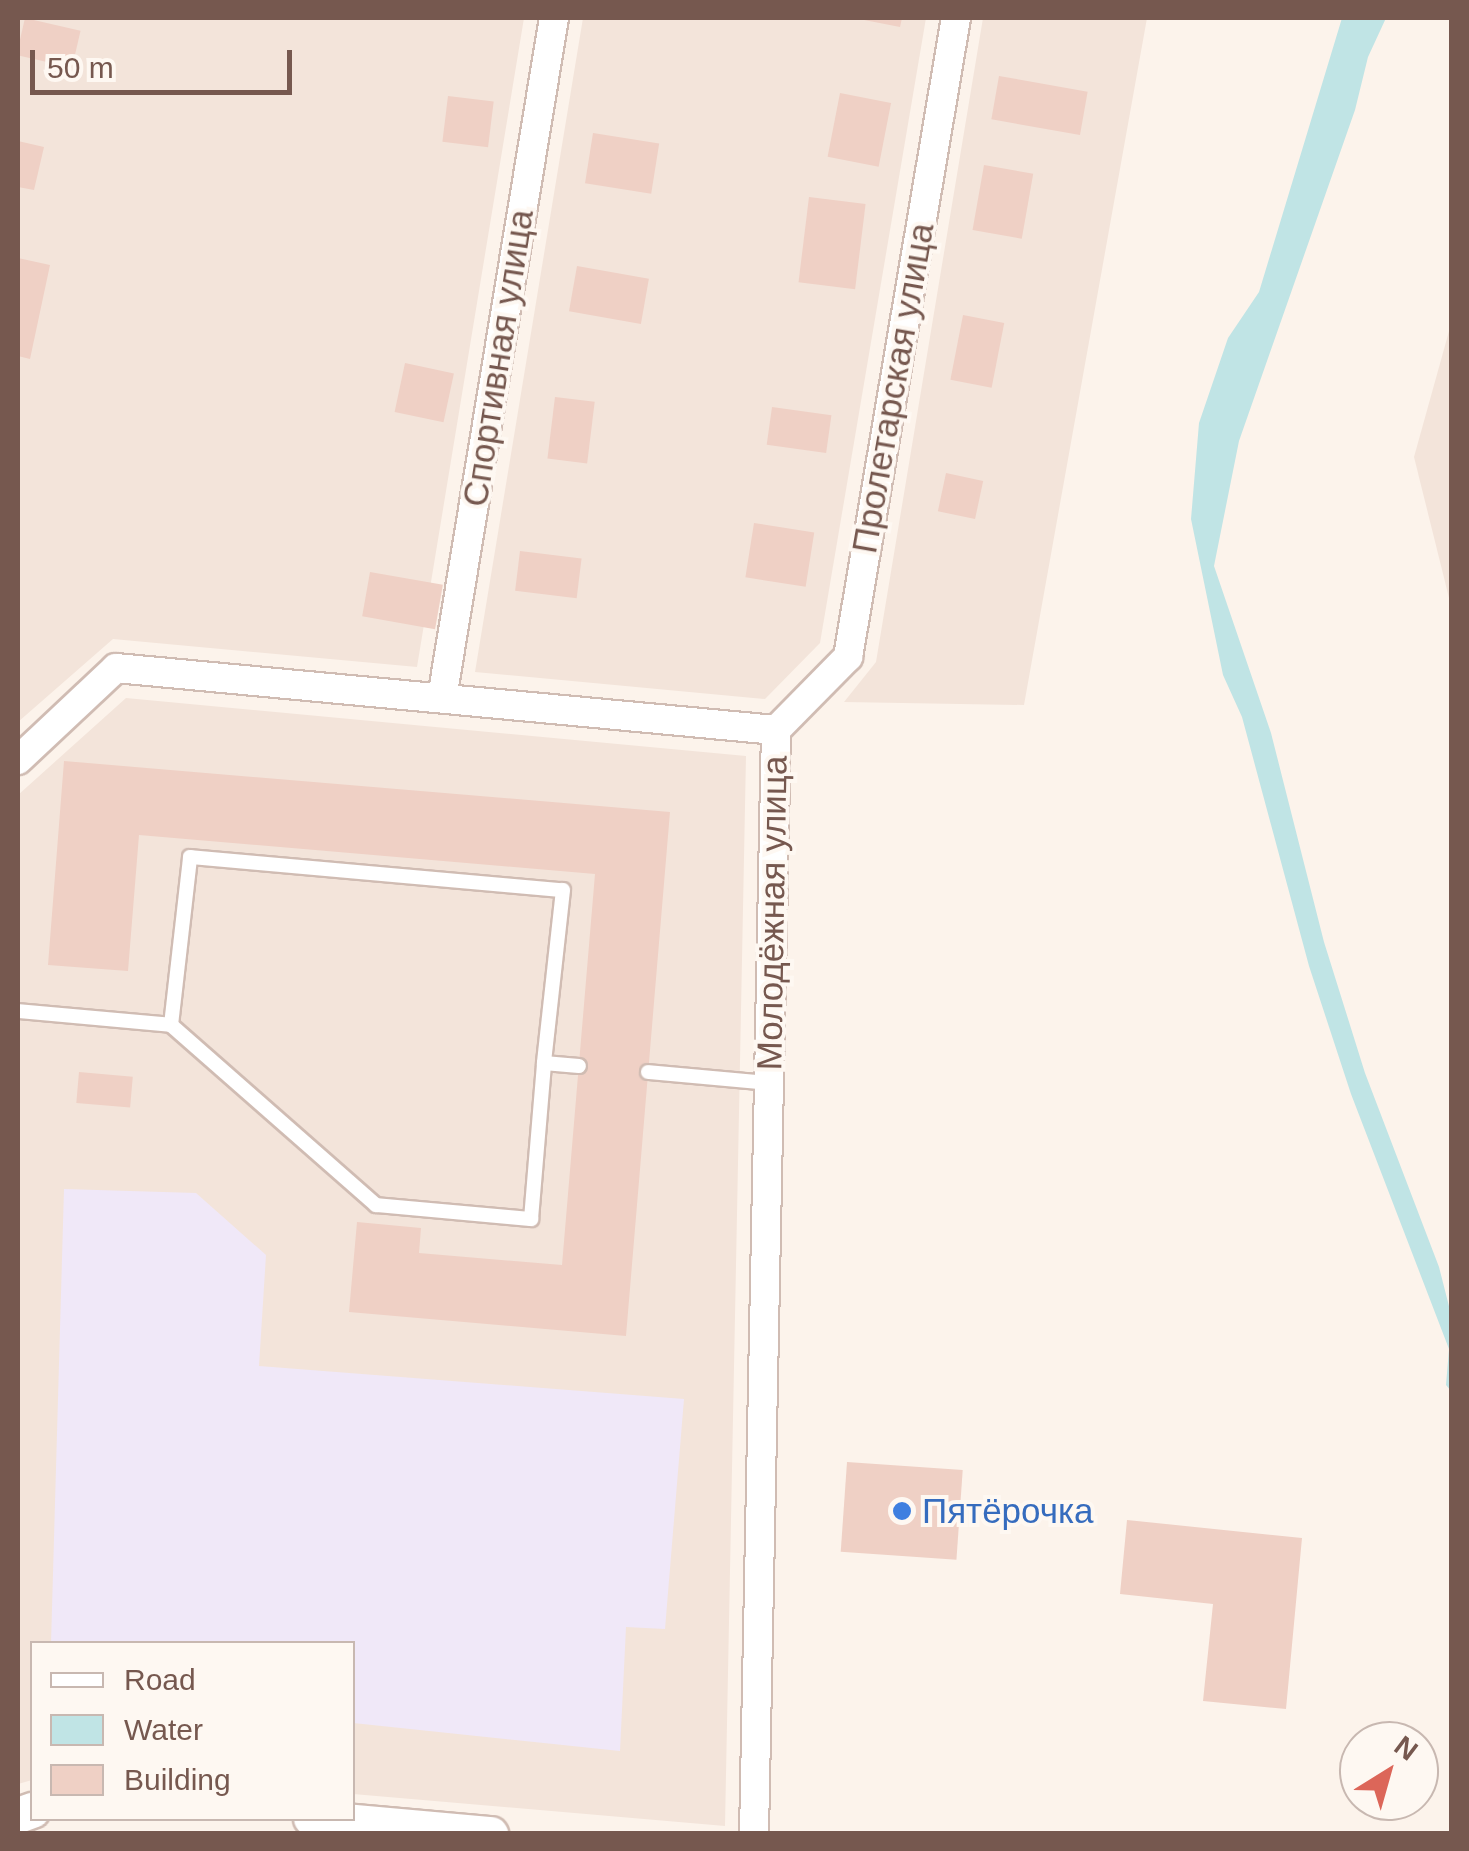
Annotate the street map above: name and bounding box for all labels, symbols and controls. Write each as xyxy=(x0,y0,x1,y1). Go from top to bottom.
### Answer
scale bar xyxy=(35,30,298,92)
text: 50 m xyxy=(47,51,114,84)
street label: Спортивная улица xyxy=(454,206,542,510)
street label: Пролетарская улица xyxy=(843,220,943,556)
street label: Молодёжная улица xyxy=(748,755,796,1071)
place label: Пятёрочка xyxy=(922,1490,1094,1532)
marker: Пятёрочка xyxy=(891,1500,913,1522)
legend xyxy=(30,1641,355,1821)
text: Road xyxy=(124,1663,196,1696)
text: Water xyxy=(124,1713,203,1746)
north arrow xyxy=(1339,1721,1439,1821)
text: N xyxy=(1389,1730,1424,1767)
text: Building xyxy=(124,1763,231,1796)

